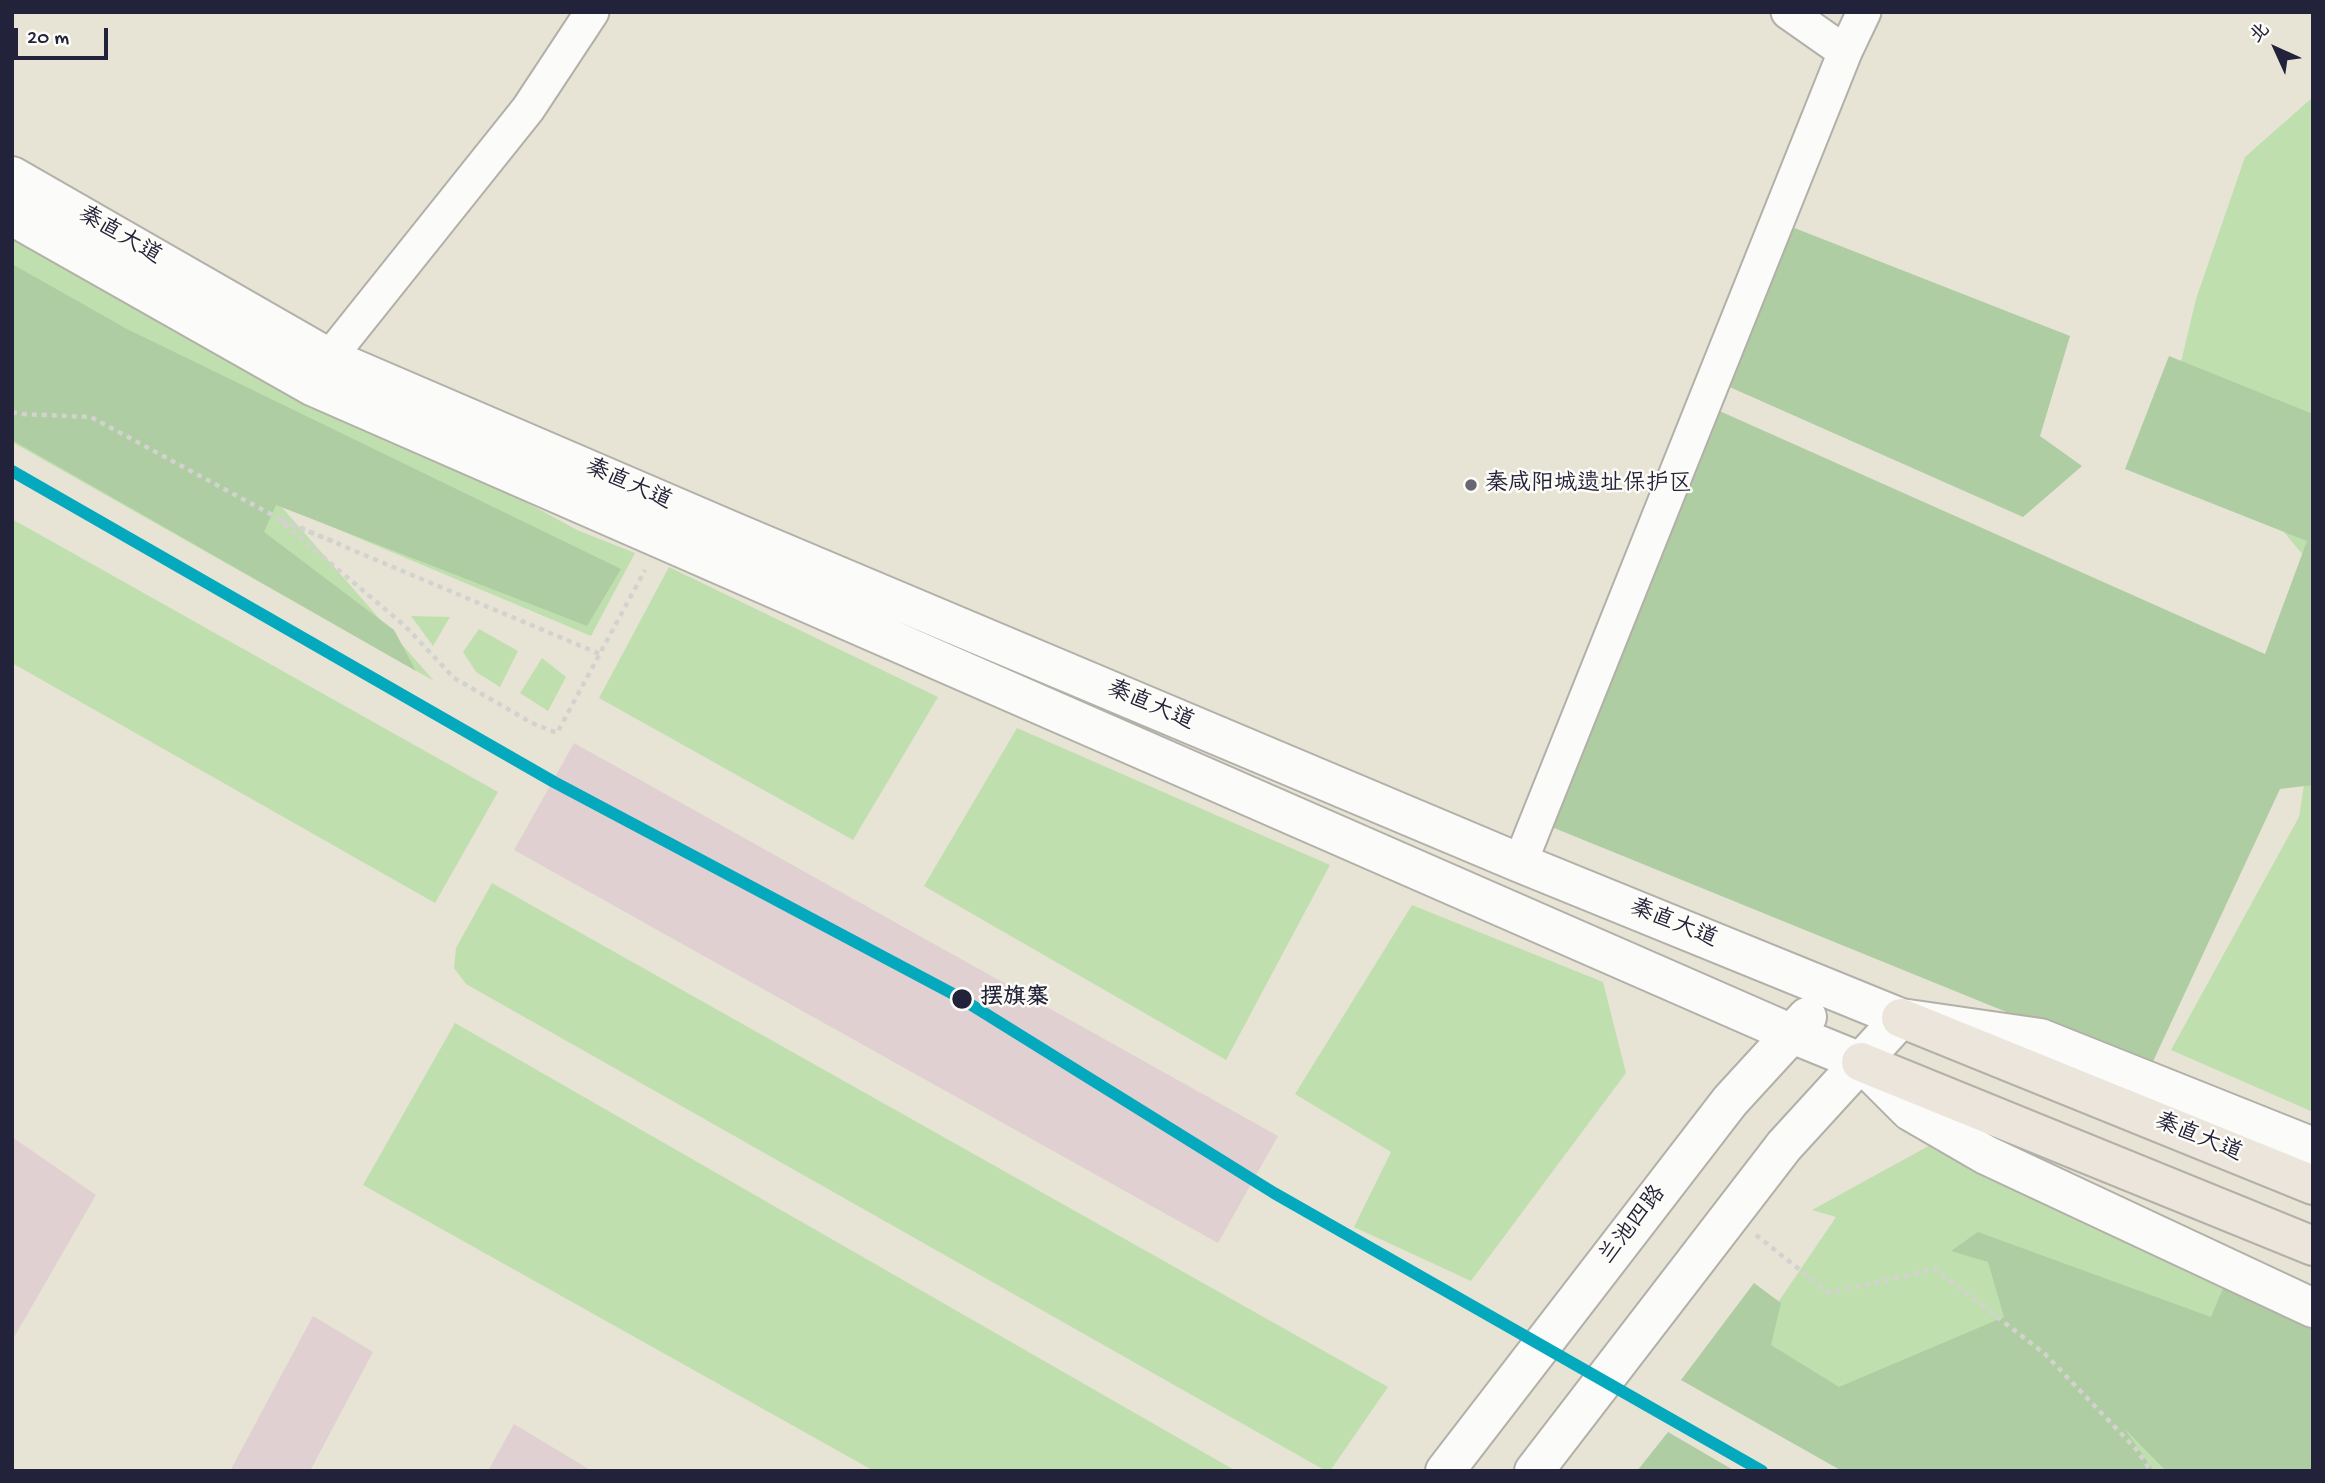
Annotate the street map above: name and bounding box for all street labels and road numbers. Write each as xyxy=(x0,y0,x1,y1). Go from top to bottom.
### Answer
street label: 秦直大道 xyxy=(72,202,166,272)
street label: 秦直大道 xyxy=(580,455,676,517)
street label: 秦直大道 xyxy=(1102,676,1198,738)
street label: 秦直大道 xyxy=(1625,895,1721,955)
street label: 秦直大道 xyxy=(2150,1109,2246,1169)
street label: 兰池四路 xyxy=(1595,1181,1673,1271)

